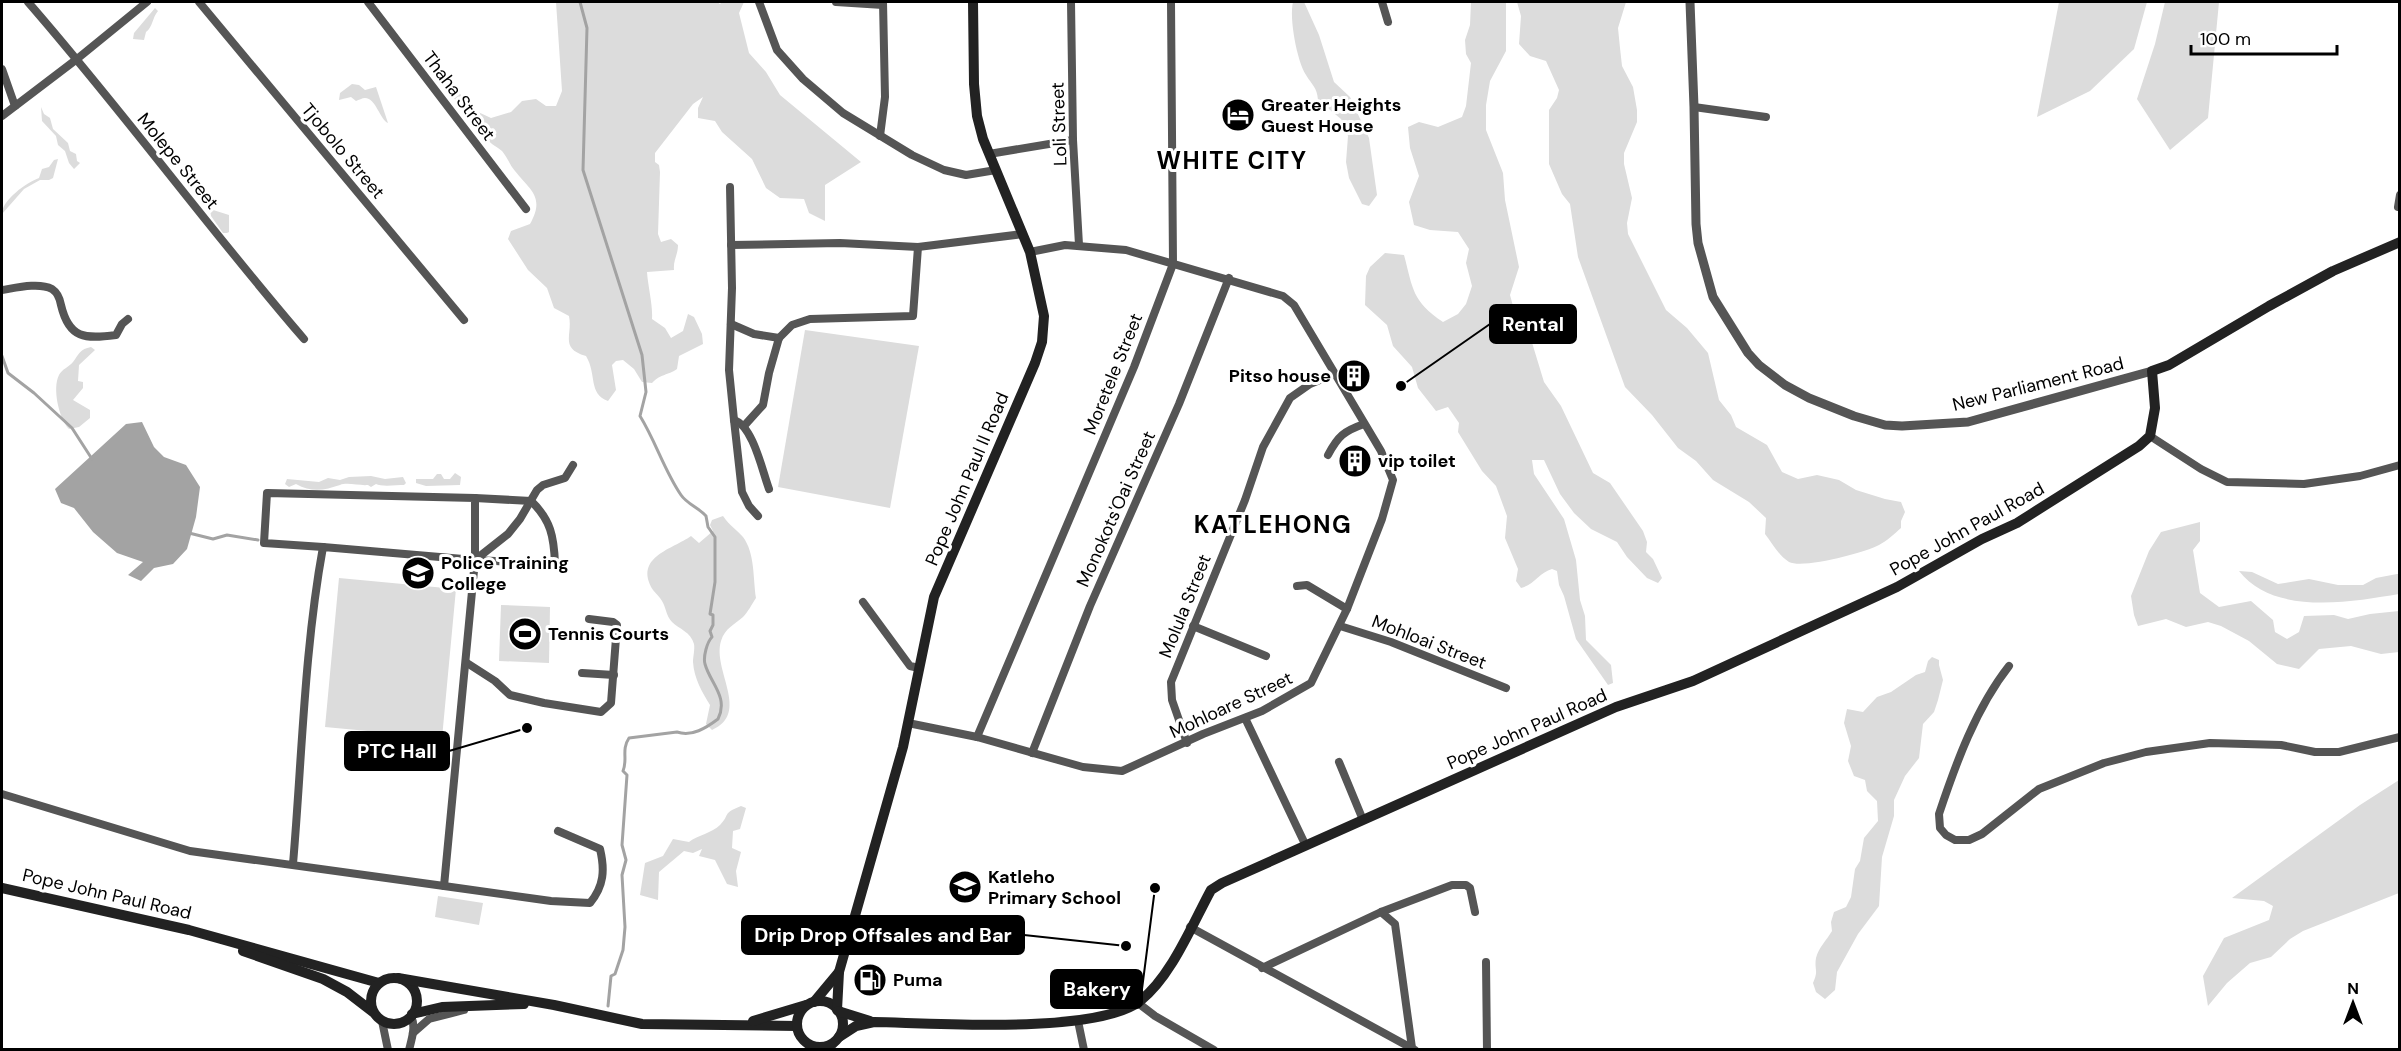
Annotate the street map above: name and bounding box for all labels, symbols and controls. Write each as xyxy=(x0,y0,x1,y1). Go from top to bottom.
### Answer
scale bar xyxy=(2191,18,2336,56)
text: 100 m xyxy=(2200,27,2251,51)
street label: Thaha Street xyxy=(417,46,501,146)
street label: Loli Street xyxy=(1046,82,1072,166)
place label: Greater Heights Guest House xyxy=(1261,93,1401,138)
hotel icon: Greater Heights Guest House xyxy=(1220,97,1256,133)
street label: Tjobolo Street xyxy=(296,98,390,204)
street label: Molepe Street xyxy=(132,108,224,214)
district label: WHITE CITY xyxy=(1157,145,1307,176)
callout: Rental xyxy=(1490,305,1576,343)
street label: Moretele Street xyxy=(1078,310,1148,438)
text: Rental xyxy=(1502,311,1564,337)
street label: New Parliament Road xyxy=(1950,351,2126,417)
building icon: Pitso house xyxy=(1336,358,1372,394)
place label: Pitso house xyxy=(1229,364,1331,388)
street label: Pope John Paul II Road xyxy=(920,389,1014,569)
street label: Monokots'Oai Street xyxy=(1071,427,1161,591)
building icon: vip toilet xyxy=(1337,443,1373,479)
place label: vip toilet xyxy=(1378,449,1456,473)
street label: Pope John Paul Road xyxy=(1886,477,2048,581)
district label: KATLEHONG xyxy=(1194,509,1352,540)
place label: Police Training College xyxy=(441,551,569,596)
street label: Molula Street xyxy=(1153,551,1217,661)
school or university icon: Police Training College xyxy=(400,555,436,591)
street label: Mohloai Street xyxy=(1368,609,1490,675)
sports icon: Tennis Courts xyxy=(507,616,543,652)
place label: Tennis Courts xyxy=(548,622,669,646)
street label: Mohloare Street xyxy=(1166,666,1296,744)
street label: Pope John Paul Road xyxy=(1443,683,1611,775)
callout: PTC Hall xyxy=(345,732,449,770)
text: PTC Hall xyxy=(357,738,437,764)
street label: Pope John Paul Road xyxy=(20,863,194,925)
place label: Katleho Primary School xyxy=(988,865,1121,910)
school or university icon: Katleho Primary School xyxy=(947,869,983,905)
callout: Drip Drop Offsales and Bar xyxy=(742,916,1024,954)
text: Drip Drop Offsales and Bar xyxy=(754,922,1012,948)
fuel station icon: Puma xyxy=(852,962,888,998)
place label: Puma xyxy=(893,968,943,992)
callout: Bakery xyxy=(1051,970,1142,1008)
north arrow xyxy=(2323,973,2383,1033)
text: Bakery xyxy=(1063,976,1131,1002)
text: N xyxy=(2347,978,2359,999)

